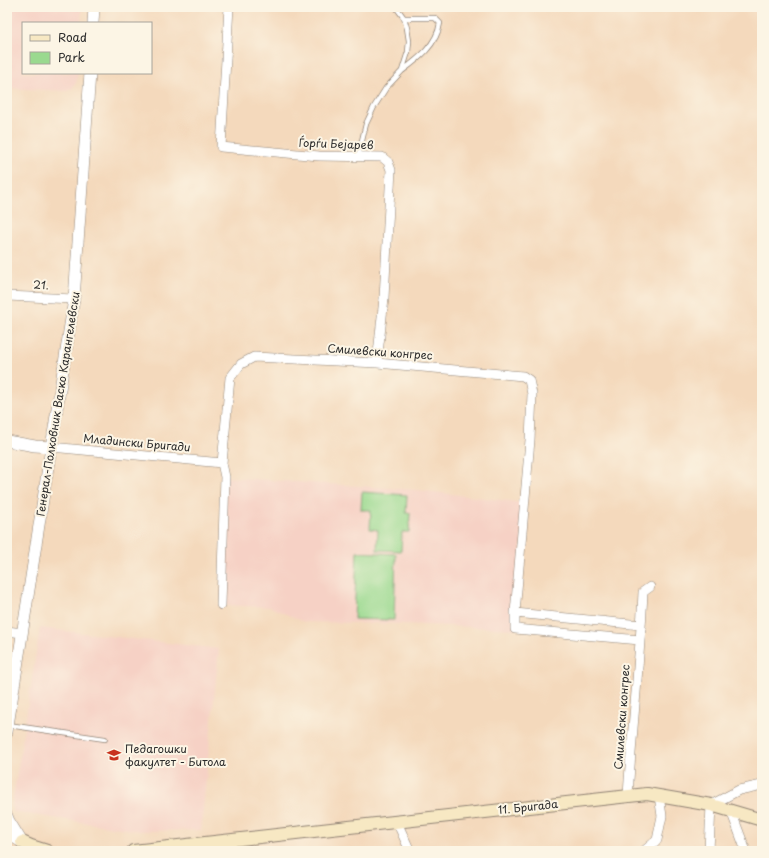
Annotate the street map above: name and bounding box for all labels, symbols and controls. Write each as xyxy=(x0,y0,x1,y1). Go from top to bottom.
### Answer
legend xyxy=(22,22,152,74)
text: Road xyxy=(58,28,87,46)
text: Park xyxy=(58,48,85,66)
street label: Ѓорѓи Бејарев xyxy=(298,134,374,153)
street label: 21. xyxy=(33,276,49,293)
street label: Генерал-Полковник Васко Карангелевски xyxy=(31,290,84,517)
street label: Смилевски конгрес xyxy=(327,339,433,364)
street label: Младински Бригади xyxy=(83,429,191,456)
street label: Смилевски конгрес xyxy=(609,664,634,770)
place label: Педагошки факултет - Битола xyxy=(125,740,226,770)
school or university icon: Педагошки факултет - Битола xyxy=(106,747,122,763)
street label: 11. Бригада xyxy=(497,795,559,818)

